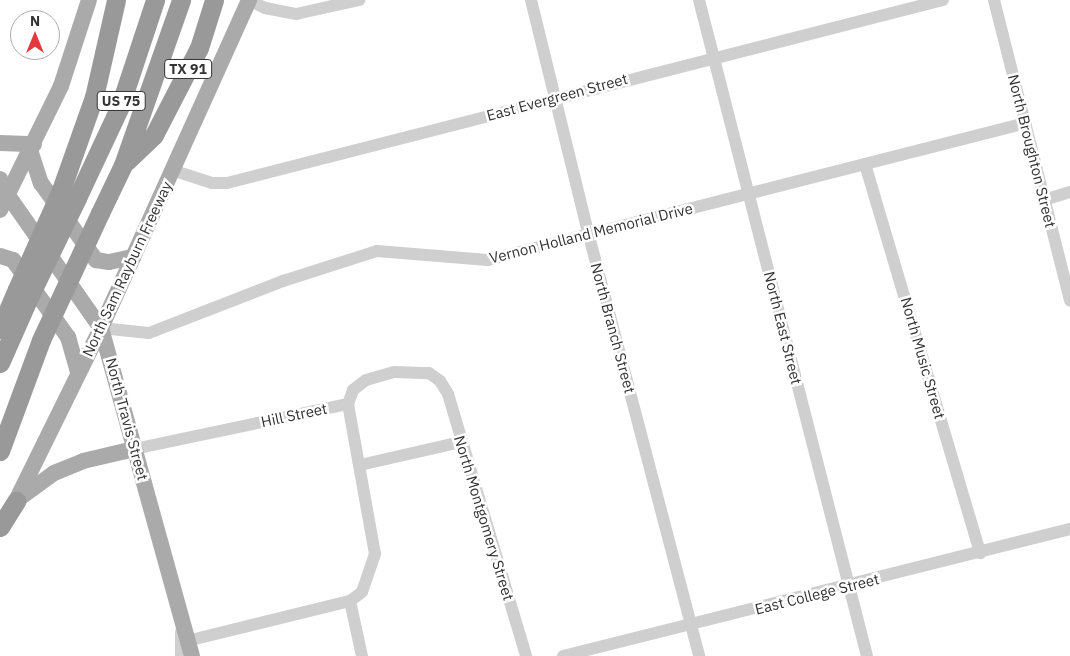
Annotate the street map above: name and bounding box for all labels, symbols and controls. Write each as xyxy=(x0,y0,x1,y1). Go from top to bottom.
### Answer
north arrow xyxy=(10,10,60,60)
text: N xyxy=(30,12,40,30)
road number: TX 91 xyxy=(163,58,213,80)
street label: East Evergreen Street xyxy=(485,70,629,124)
street label: North Broughton Street xyxy=(1004,73,1060,229)
road number: US 75 xyxy=(96,90,146,112)
street label: North Sam Rayburn Freeway xyxy=(78,178,176,360)
street label: Vernon Holland Memorial Drive xyxy=(487,199,695,267)
street label: North Branch Street xyxy=(587,261,639,395)
street label: North East Street xyxy=(760,270,806,386)
street label: North Music Street xyxy=(897,295,949,421)
street label: North Travis Street xyxy=(102,356,152,482)
street label: Hill Street xyxy=(259,399,329,431)
street label: North Montgomery Street xyxy=(450,433,518,603)
street label: East College Street xyxy=(753,570,881,618)

